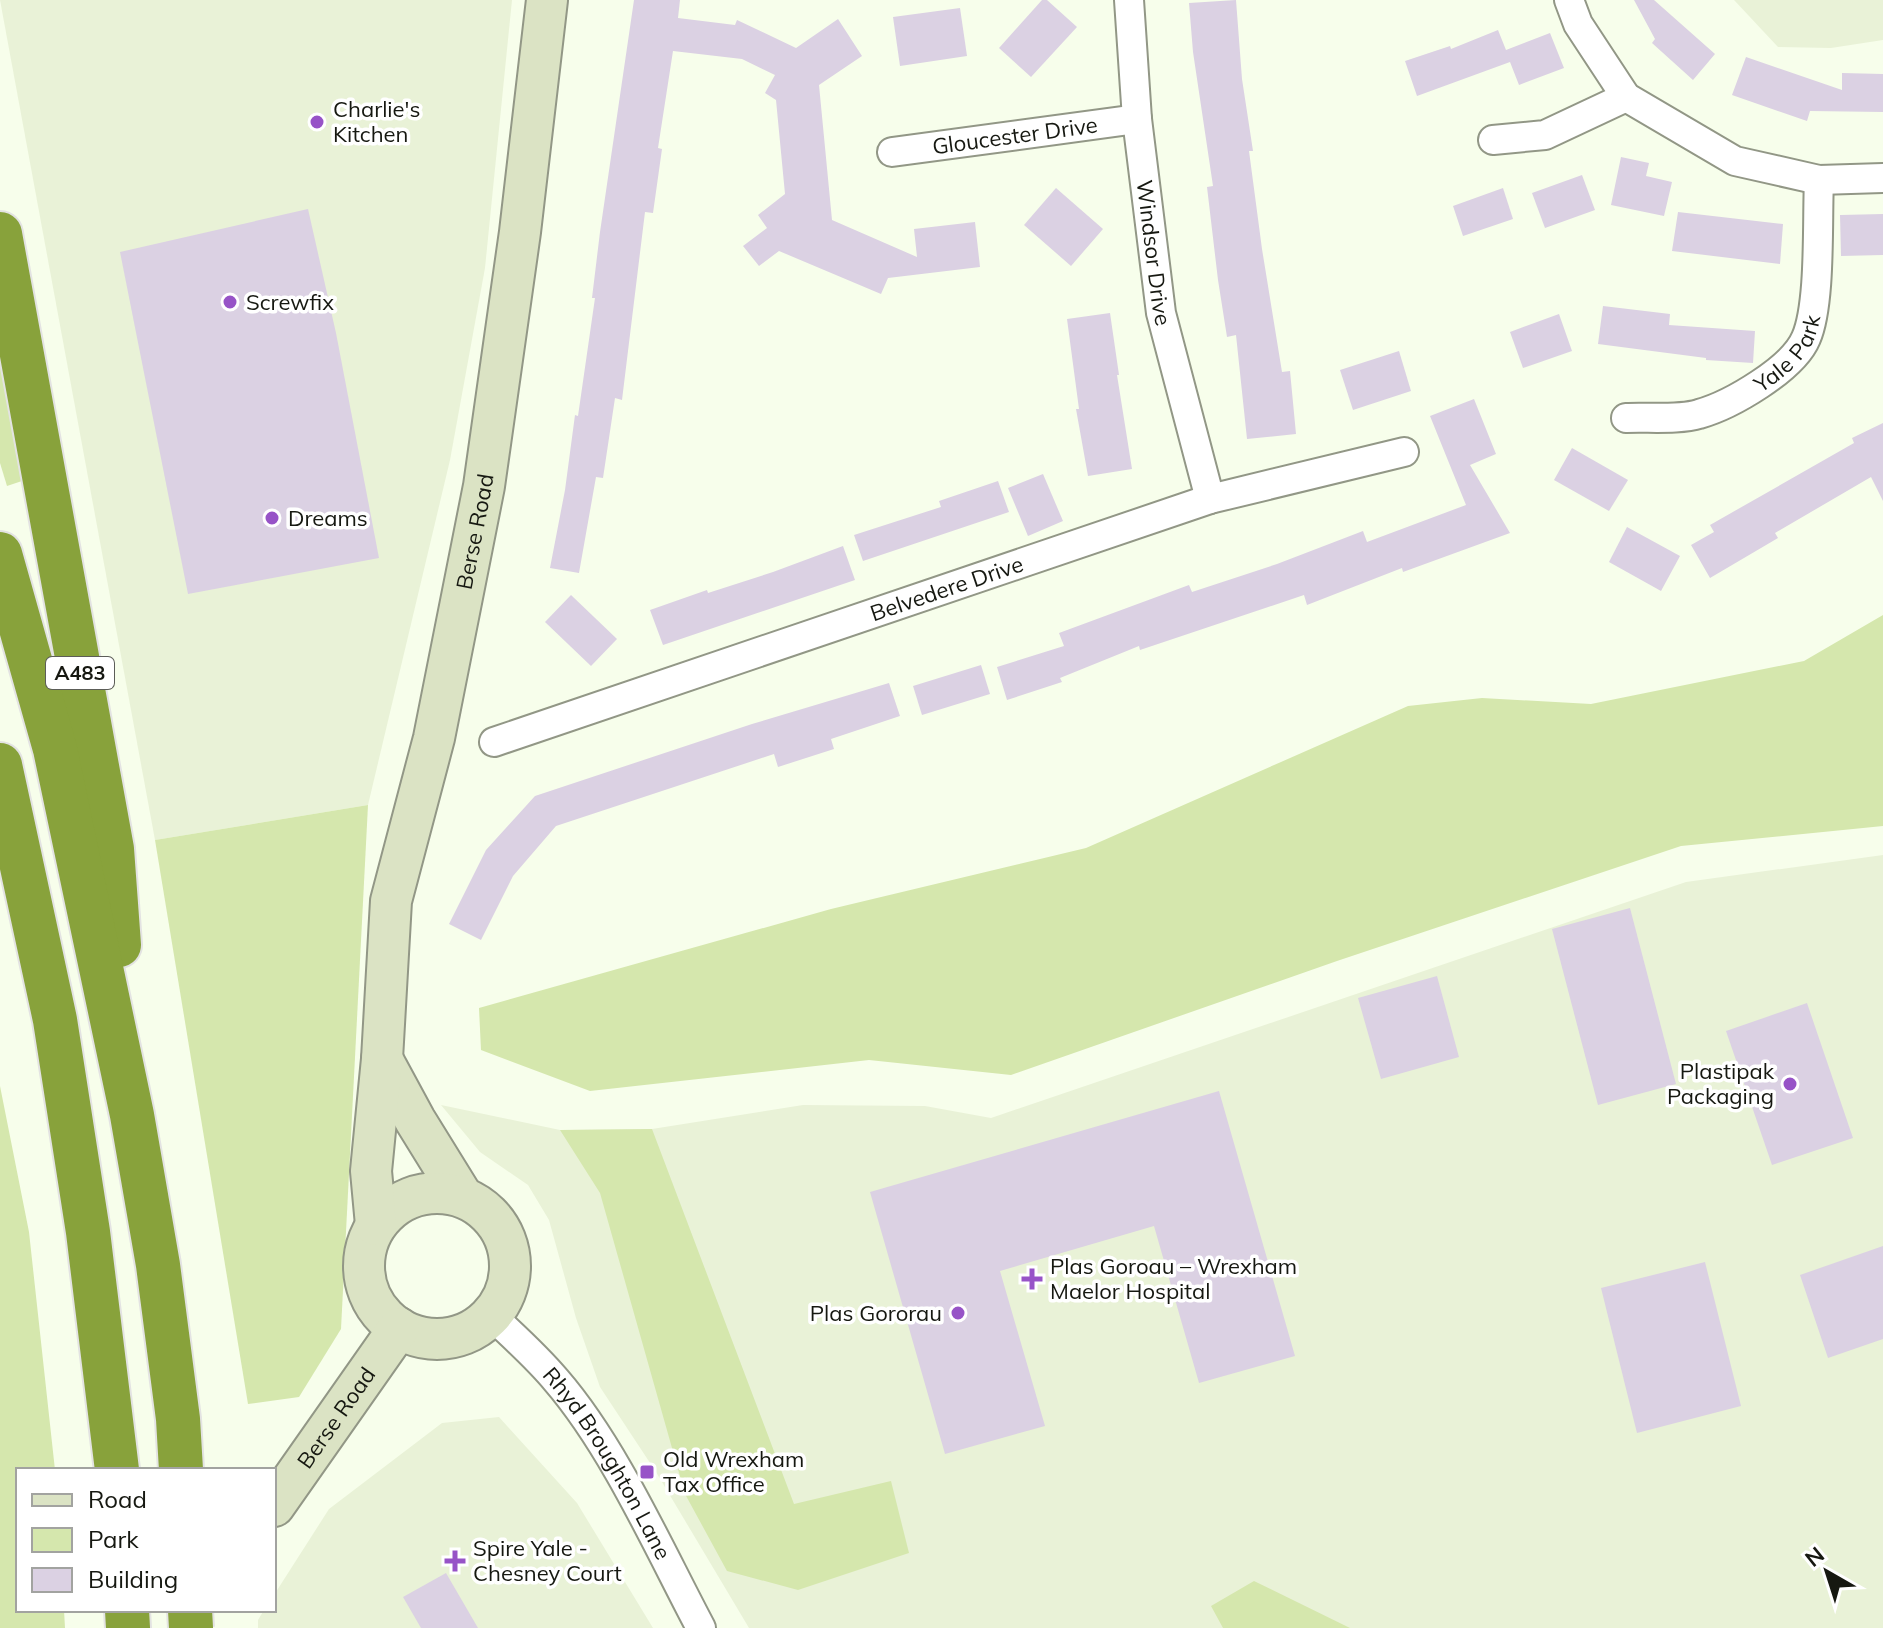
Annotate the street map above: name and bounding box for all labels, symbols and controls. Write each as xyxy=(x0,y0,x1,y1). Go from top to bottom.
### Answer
place label: Charlie's Kitchen xyxy=(333,95,420,148)
street label: Gloucester Drive xyxy=(930,110,1099,160)
marker: Charlie's Kitchen xyxy=(308,113,326,131)
street label: Windsor Drive xyxy=(1131,178,1178,329)
place label: Screwfix xyxy=(246,288,334,316)
marker: Screwfix xyxy=(221,293,239,311)
street label: Yale Park xyxy=(1748,312,1826,399)
street label: Berse Road xyxy=(450,472,500,592)
place label: Dreams xyxy=(288,504,368,532)
marker: Dreams xyxy=(263,509,281,527)
street label: Belvedere Drive xyxy=(867,549,1027,627)
road number: A483 xyxy=(46,657,114,689)
place label: Plastipak Packaging xyxy=(1667,1057,1775,1110)
marker: Plastipak Packaging xyxy=(1781,1075,1799,1093)
place label: Plas Goroau – Wrexham Maelor Hospital xyxy=(1050,1252,1297,1305)
marker: Plas Goroau – Wrexham Maelor Hospital xyxy=(1021,1268,1043,1290)
place label: Plas Gororau xyxy=(810,1299,942,1327)
marker: Plas Gororau xyxy=(949,1304,967,1322)
street label: Rhyd Broughton Lane xyxy=(537,1361,677,1564)
street label: Berse Road xyxy=(291,1362,381,1474)
place label: Old Wrexham Tax Office xyxy=(663,1445,804,1498)
marker: Old Wrexham Tax Office xyxy=(638,1463,656,1481)
legend xyxy=(16,1468,276,1612)
text: Road xyxy=(88,1484,147,1514)
text: Park xyxy=(88,1524,139,1554)
north arrow xyxy=(1787,1532,1867,1612)
place label: Spire Yale - Chesney Court xyxy=(473,1534,622,1587)
text: N xyxy=(1799,1540,1830,1573)
marker: Spire Yale - Chesney Court xyxy=(444,1550,466,1572)
text: Building xyxy=(88,1564,178,1594)

